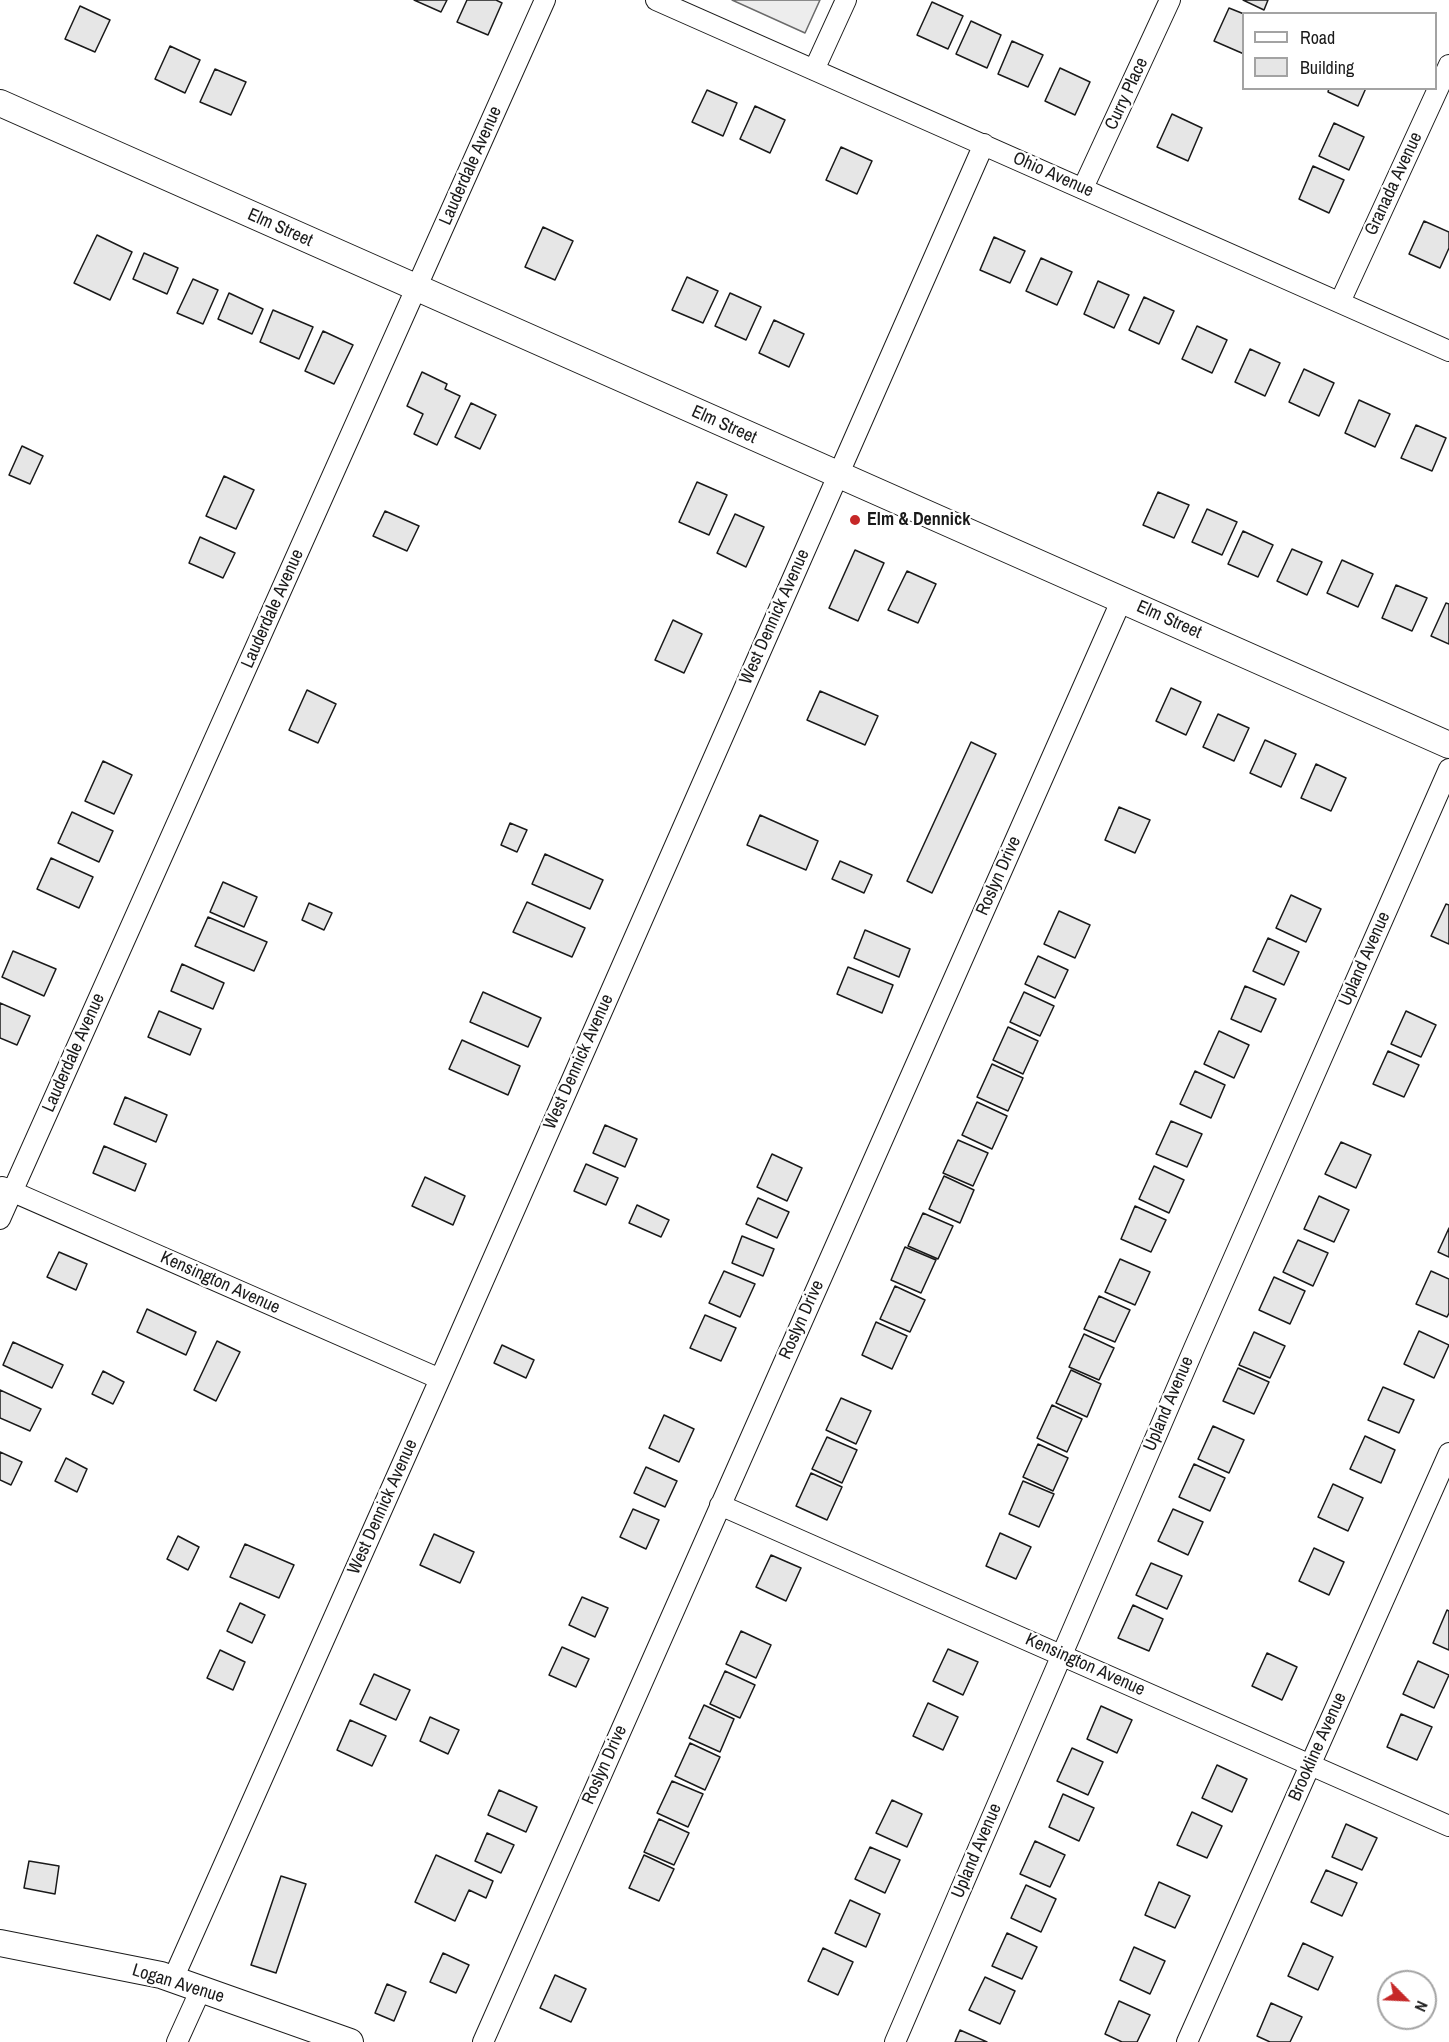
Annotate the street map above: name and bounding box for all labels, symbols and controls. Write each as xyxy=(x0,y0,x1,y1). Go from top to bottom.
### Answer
legend xyxy=(1242,12,1437,90)
text: Road xyxy=(1300,25,1335,50)
street label: Curry Place xyxy=(1101,55,1153,133)
text: Building xyxy=(1300,55,1354,80)
street label: Lauderdale Avenue xyxy=(435,103,507,229)
street label: Granada Avenue xyxy=(1361,129,1427,239)
street label: Ohio Avenue xyxy=(1009,148,1097,202)
street label: Elm Street xyxy=(244,204,316,252)
street label: Elm Street xyxy=(688,401,760,449)
place label: Elm & Dennick xyxy=(867,509,970,531)
marker: Elm & Dennick xyxy=(848,513,862,527)
street label: Lauderdale Avenue xyxy=(237,546,309,672)
street label: West Dennick Avenue xyxy=(736,546,814,688)
street label: Elm Street xyxy=(1133,596,1205,644)
street label: Roslyn Drive xyxy=(972,833,1026,919)
street label: Upland Avenue xyxy=(1335,909,1395,1009)
street label: Lauderdale Avenue xyxy=(38,990,110,1116)
street label: West Dennick Avenue xyxy=(540,991,618,1133)
street label: Kensington Avenue xyxy=(157,1247,283,1319)
street label: Roslyn Drive xyxy=(775,1277,829,1363)
street label: Upland Avenue xyxy=(1139,1353,1199,1455)
street label: West Dennick Avenue xyxy=(344,1436,422,1578)
street label: Kensington Avenue xyxy=(1022,1629,1148,1701)
street label: Brookline Avenue xyxy=(1284,1690,1352,1804)
street label: Roslyn Drive xyxy=(578,1722,632,1808)
street label: Upland Avenue xyxy=(947,1800,1007,1902)
street label: Logan Avenue xyxy=(129,1960,227,2008)
north arrow xyxy=(1377,1970,1437,2030)
text: N xyxy=(1410,1998,1434,2015)

